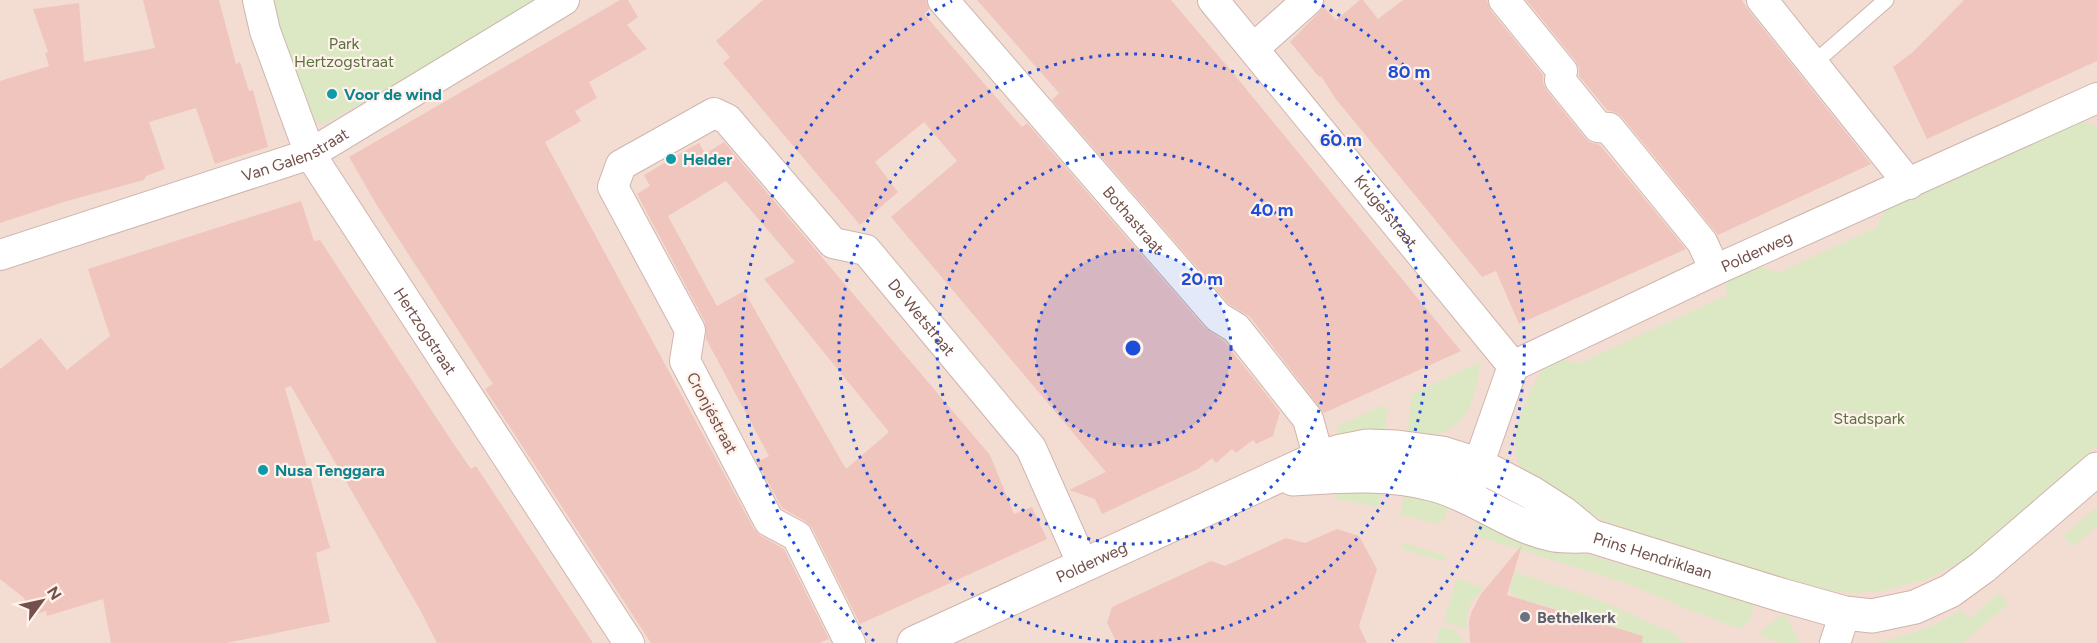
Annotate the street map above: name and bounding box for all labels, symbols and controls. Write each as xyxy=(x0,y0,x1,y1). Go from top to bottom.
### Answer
park label: Park Hertzogstraat xyxy=(294,34,394,71)
text: 80 m xyxy=(1388,61,1430,83)
place label: Voor de wind xyxy=(344,85,442,104)
marker: Voor de wind xyxy=(325,87,339,101)
street label: Van Galenstraat xyxy=(239,123,352,185)
text: 60 m xyxy=(1320,129,1362,151)
place label: Helder xyxy=(683,150,732,169)
marker: Helder xyxy=(664,152,678,166)
street label: Krugerstraat xyxy=(1350,171,1422,252)
street label: Bothastraat xyxy=(1099,182,1168,258)
text: 40 m xyxy=(1250,199,1294,221)
street label: Polderweg xyxy=(1718,227,1795,276)
text: 20 m xyxy=(1181,268,1223,290)
street label: De Wetstraat xyxy=(884,275,959,359)
street label: Hertzogstraat xyxy=(390,284,461,378)
centre of rings xyxy=(1123,338,1143,358)
street label: Cronjéstraat xyxy=(683,369,741,457)
park label: Stadspark xyxy=(1833,409,1905,428)
place label: Nusa Tenggara xyxy=(275,461,385,480)
marker: Nusa Tenggara xyxy=(256,463,270,477)
street label: Prins Hendriklaan xyxy=(1591,528,1715,583)
street label: Polderweg xyxy=(1053,537,1130,586)
north arrow xyxy=(12,571,72,631)
text: N xyxy=(43,583,65,603)
place label: Bethelkerk xyxy=(1537,608,1616,627)
marker: Bethelkerk xyxy=(1518,610,1532,624)

